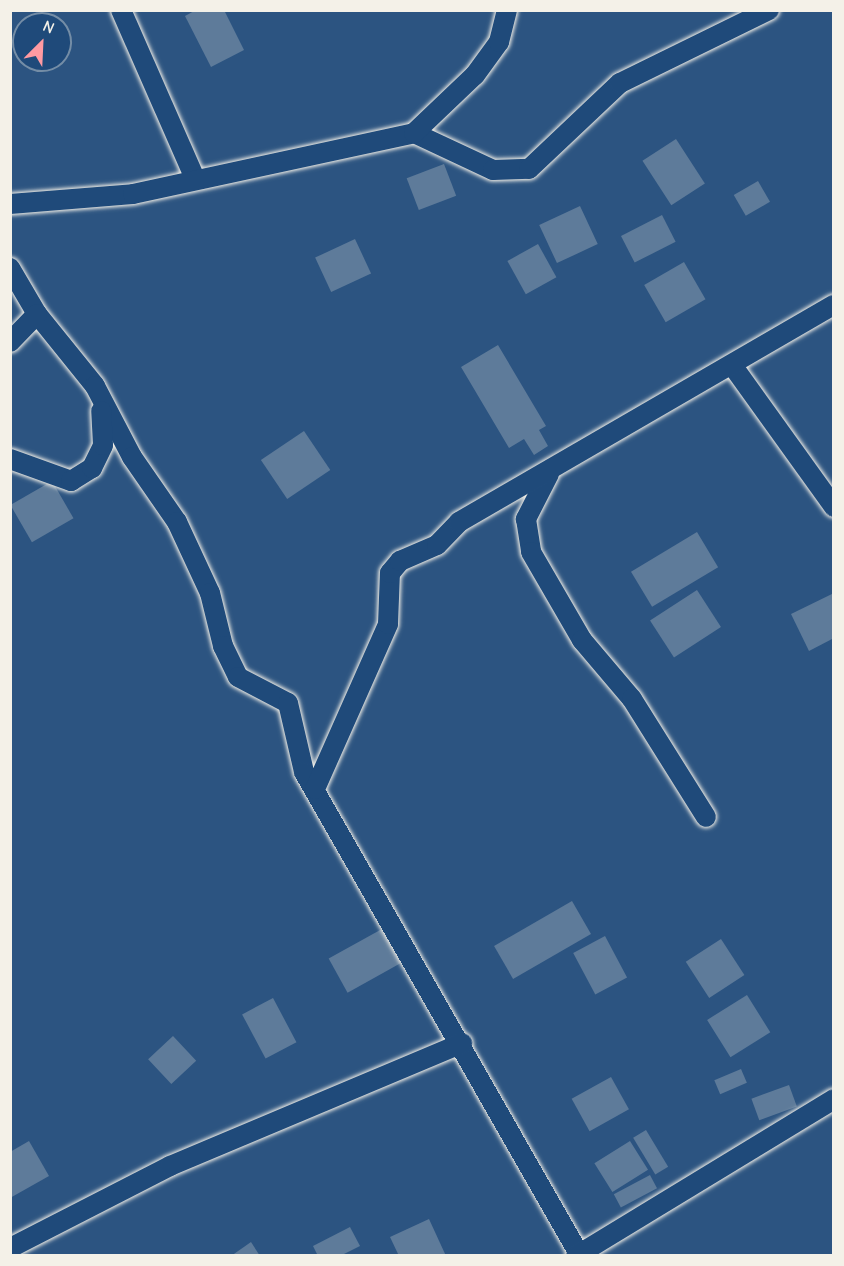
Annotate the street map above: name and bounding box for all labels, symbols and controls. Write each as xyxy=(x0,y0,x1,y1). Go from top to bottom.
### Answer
north arrow xyxy=(12,12,72,72)
text: N xyxy=(40,17,57,38)

